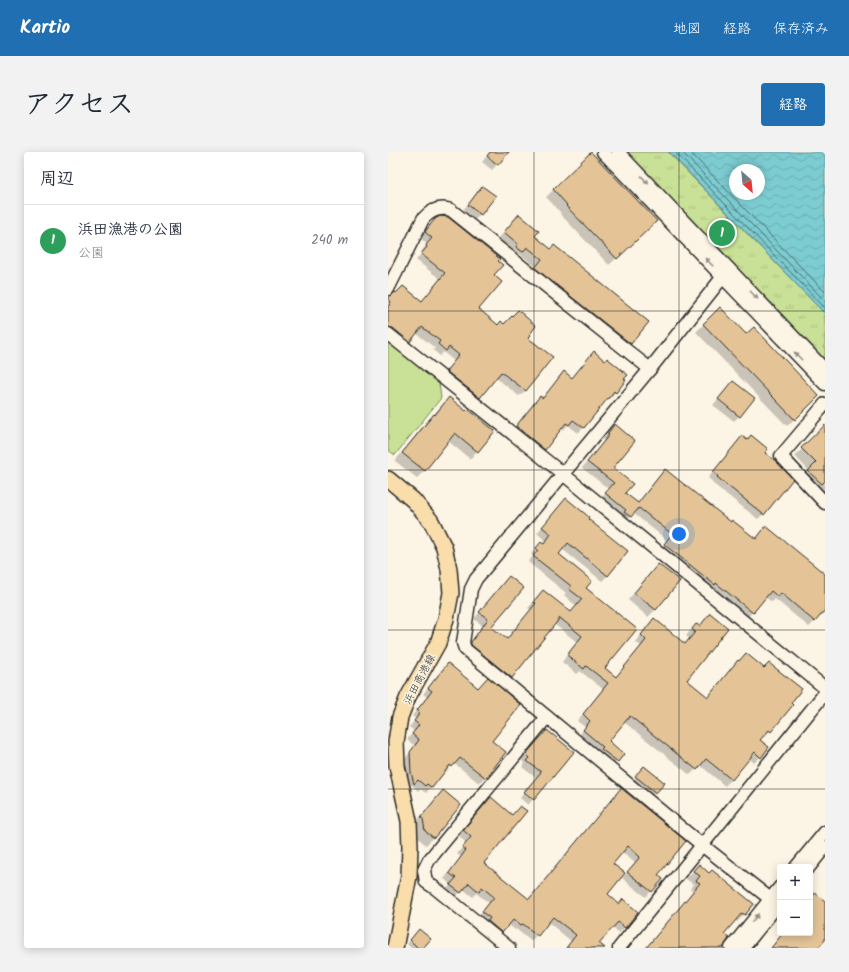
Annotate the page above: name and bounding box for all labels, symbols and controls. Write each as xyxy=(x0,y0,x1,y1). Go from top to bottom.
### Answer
text: Kartio xyxy=(20,13,70,43)
text: 地図 xyxy=(673,18,701,40)
text: 経路 xyxy=(723,18,751,40)
text: 保存済み xyxy=(773,18,829,40)
text: アクセス xyxy=(24,83,134,128)
button: 経路 xyxy=(761,83,825,126)
north arrow xyxy=(729,164,765,200)
text: 周辺 xyxy=(40,166,74,193)
one-way arrow xyxy=(640,175,650,185)
text: 浜田漁港の公園 xyxy=(78,218,183,242)
pin: 1 xyxy=(709,218,735,248)
text: 1 xyxy=(51,230,55,251)
text: 240 m xyxy=(311,230,348,251)
text: 公園 xyxy=(78,243,104,264)
one-way arrow xyxy=(704,257,713,267)
one-way arrow xyxy=(749,290,759,300)
one-way arrow xyxy=(793,351,803,361)
your location xyxy=(669,524,689,544)
street label: 浜田商港線 xyxy=(399,651,441,708)
map controls xyxy=(777,864,813,936)
button: + xyxy=(777,864,813,900)
button: − xyxy=(777,900,813,936)
one-way arrow xyxy=(751,912,760,923)

